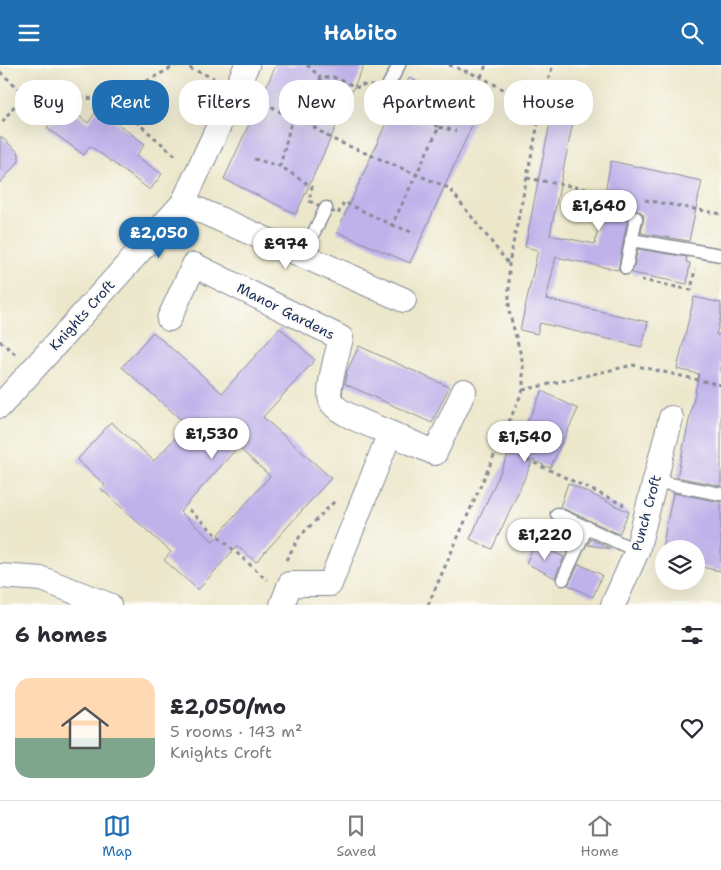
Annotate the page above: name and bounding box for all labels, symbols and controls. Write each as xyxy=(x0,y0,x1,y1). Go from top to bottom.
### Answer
text: Habito xyxy=(324,18,398,47)
icon: menu xyxy=(15,19,43,47)
icon: search xyxy=(678,19,706,47)
chip: Buy xyxy=(15,80,82,125)
chip: Rent xyxy=(92,80,169,125)
chip: Filters xyxy=(179,80,269,125)
chip: New xyxy=(279,80,354,125)
chip: Apartment xyxy=(364,80,494,125)
chip: House xyxy=(504,80,593,125)
pin: £1,640 xyxy=(558,189,640,232)
text: £1,640 xyxy=(572,195,626,216)
pin: £2,050 xyxy=(118,217,200,259)
text: £2,050 xyxy=(130,222,188,243)
pin: £974 xyxy=(256,227,316,270)
text: £974 xyxy=(264,233,308,254)
street label: Knights Croft xyxy=(45,276,119,354)
street label: Manor Gardens xyxy=(234,279,338,343)
pin: £1,530 xyxy=(171,417,253,460)
pin: £1,540 xyxy=(484,421,566,463)
text: £1,530 xyxy=(185,423,239,444)
text: £1,540 xyxy=(498,426,552,447)
street label: Punch Croft xyxy=(627,473,665,553)
pin: £1,220 xyxy=(504,519,586,561)
text: £1,220 xyxy=(518,524,572,545)
map controls xyxy=(655,540,705,590)
button: layers xyxy=(655,540,705,590)
text: 6 homes xyxy=(15,621,107,649)
icon: filters xyxy=(678,621,706,649)
text: £2,050/mo xyxy=(170,693,286,721)
icon: home xyxy=(55,698,115,758)
icon: heart xyxy=(678,714,706,742)
text: 5 rooms · 143 m² xyxy=(170,721,302,742)
text: Knights Croft xyxy=(170,742,272,763)
tab: Map xyxy=(102,812,132,860)
tab: Saved xyxy=(336,812,376,860)
tab: Home xyxy=(580,812,619,860)

